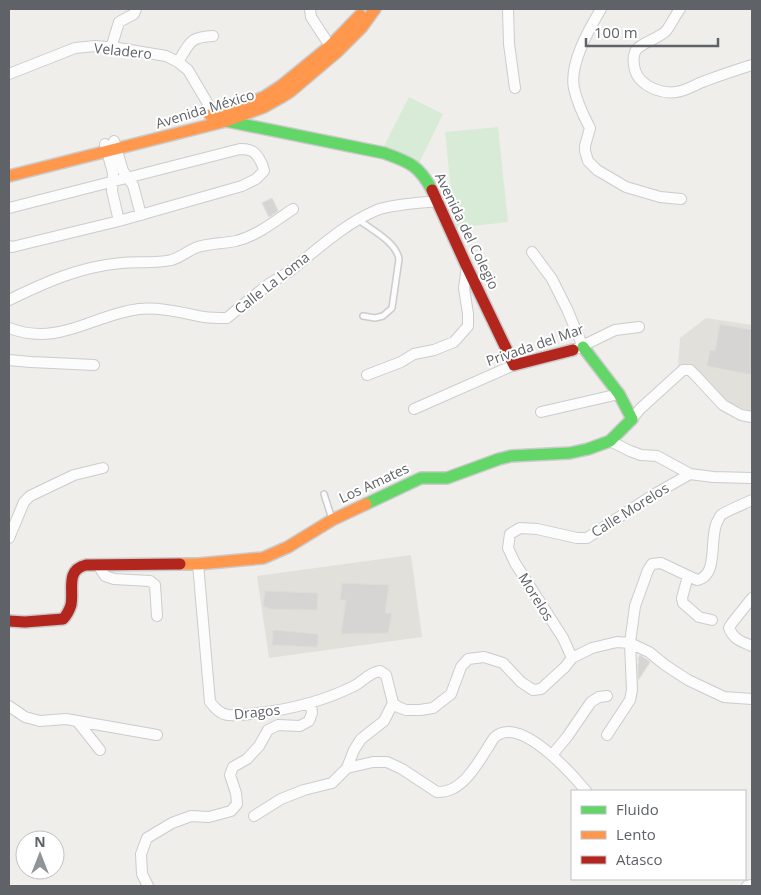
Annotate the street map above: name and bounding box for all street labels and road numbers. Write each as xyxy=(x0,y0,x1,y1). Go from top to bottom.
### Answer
street label: Veladero xyxy=(93,38,153,63)
street label: Avenida México xyxy=(153,84,257,133)
street label: Avenida del Colegio xyxy=(431,169,504,292)
street label: Calle La Loma xyxy=(230,247,313,318)
street label: Privada del Mar xyxy=(483,319,586,370)
street label: Los Amates xyxy=(336,458,412,507)
street label: Calle Morelos xyxy=(587,478,673,541)
street label: Morelos xyxy=(514,569,559,625)
street label: Dragos xyxy=(233,700,281,723)

